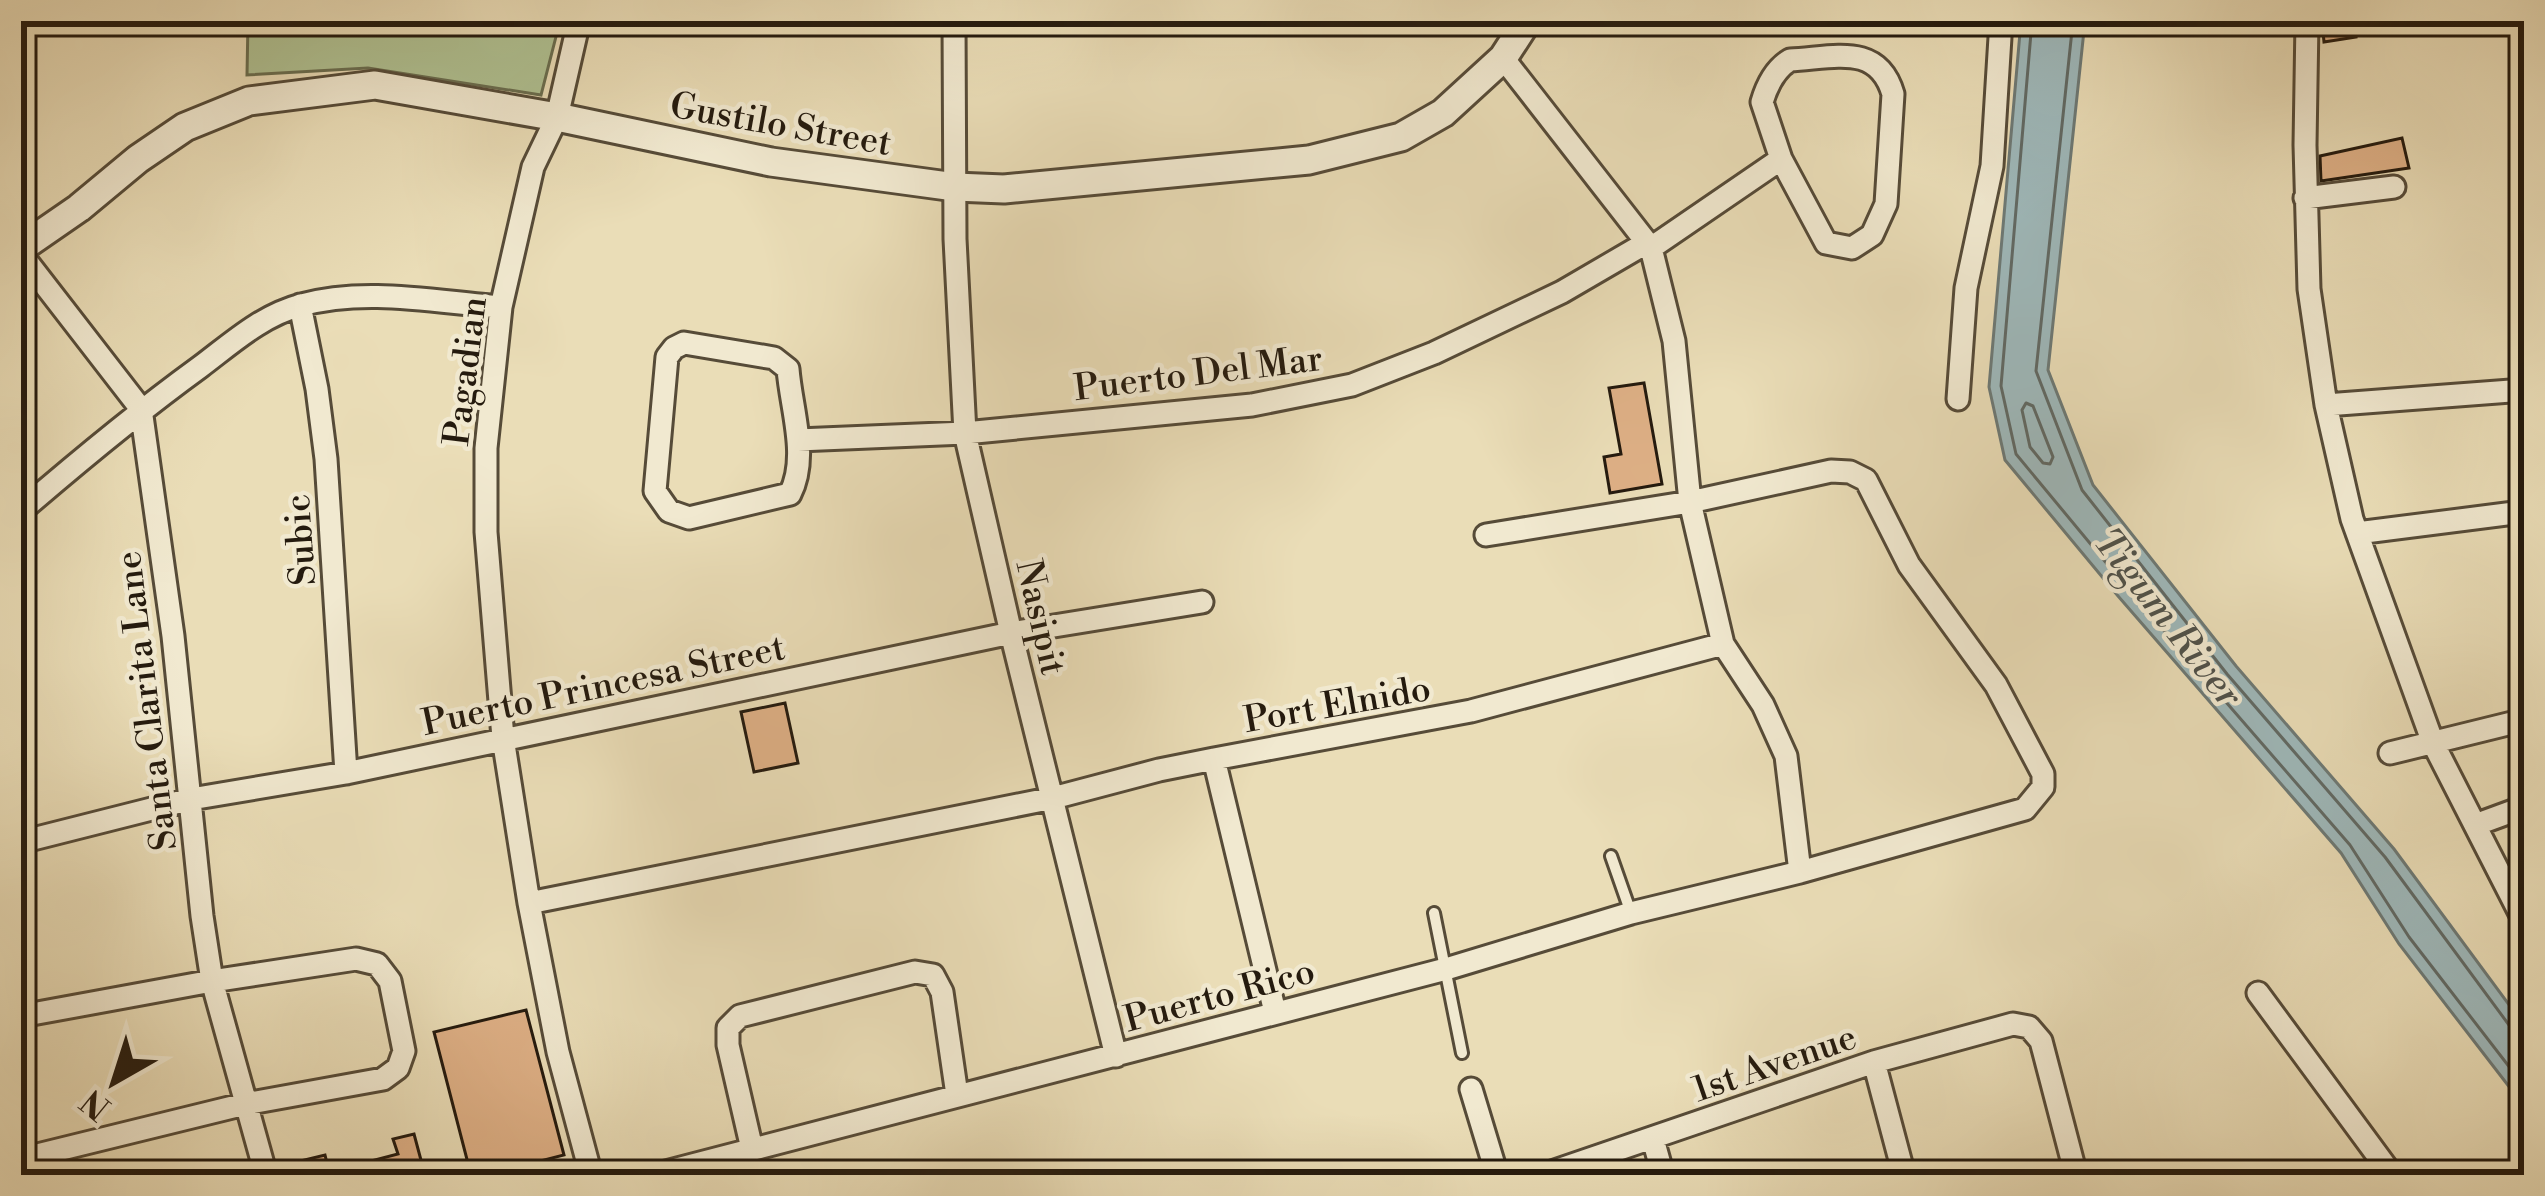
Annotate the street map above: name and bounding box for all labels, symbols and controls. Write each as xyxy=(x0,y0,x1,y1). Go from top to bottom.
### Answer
street label: Gustilo Street xyxy=(666,84,895,167)
street label: Pagadian xyxy=(435,294,498,448)
street label: Puerto Del Mar xyxy=(1072,337,1325,412)
street label: Subic xyxy=(276,492,327,587)
water label: Tigum River xyxy=(2082,519,2253,719)
street label: Santa Clarita Lane xyxy=(107,548,188,853)
street label: Nasipit xyxy=(1004,555,1075,680)
street label: Puerto Princesa Street xyxy=(418,626,789,747)
street label: Port Elnido xyxy=(1241,667,1434,744)
street label: Puerto Rico xyxy=(1119,949,1320,1043)
street label: 1st Avenue xyxy=(1687,1015,1863,1113)
north arrow xyxy=(54,1022,174,1142)
text: N xyxy=(74,1079,120,1128)

